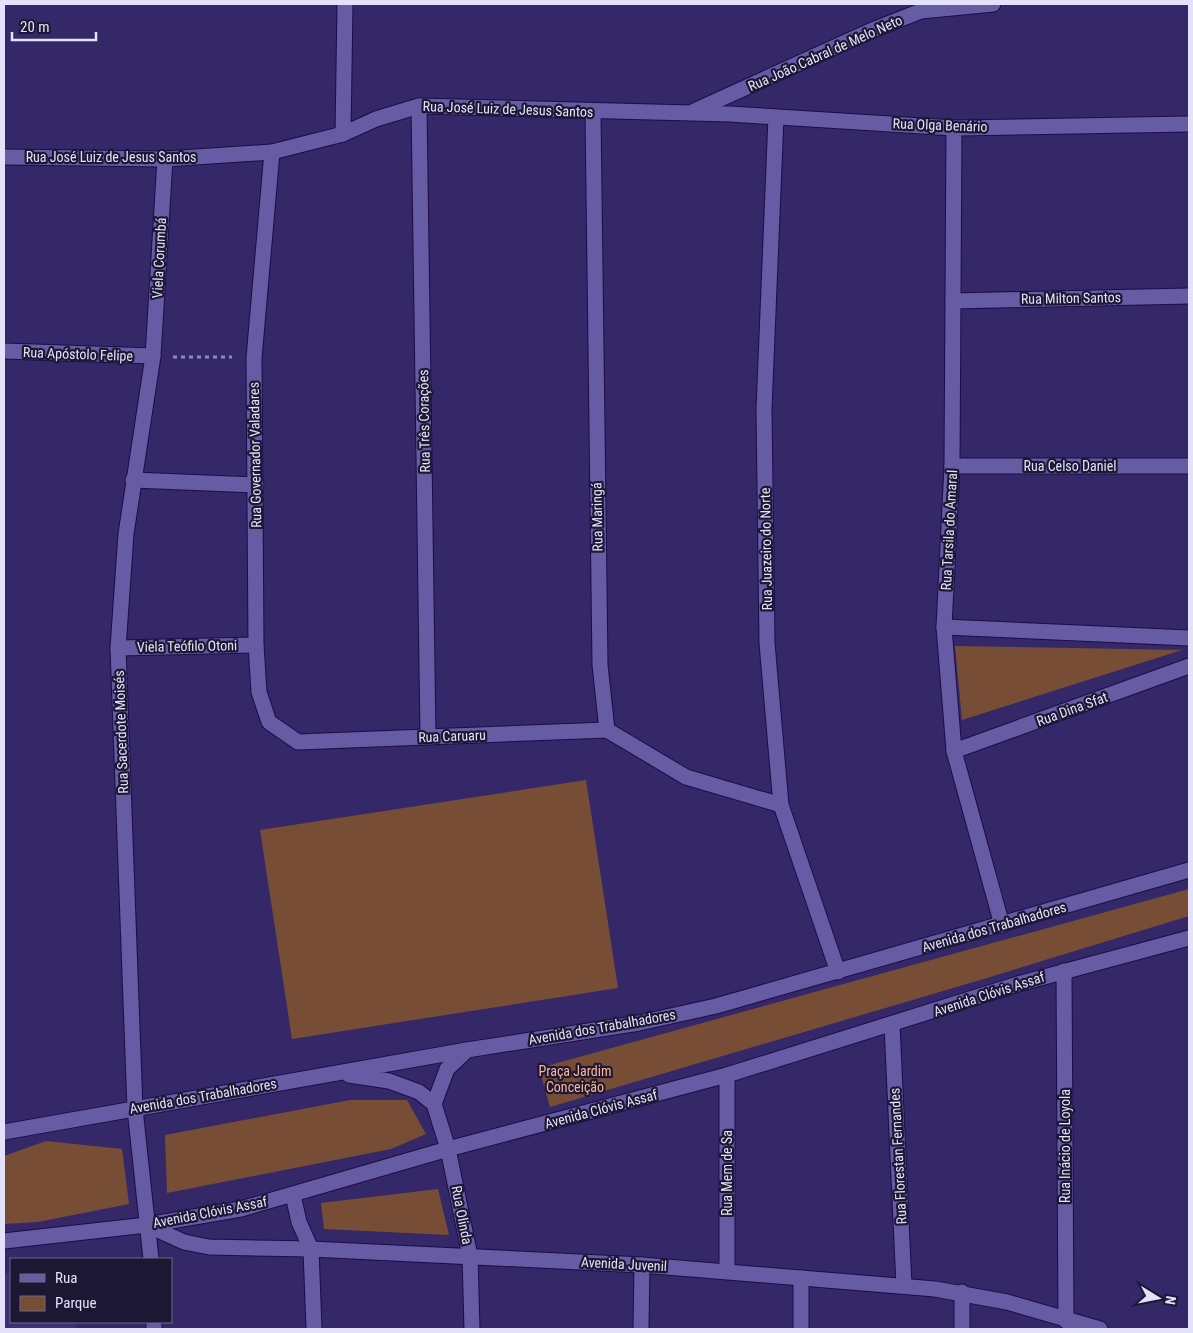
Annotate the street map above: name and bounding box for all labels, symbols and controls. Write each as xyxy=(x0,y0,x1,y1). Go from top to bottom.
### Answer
scale bar xyxy=(12,10,96,42)
street label: Rua João Cabral de Melo Neto xyxy=(745,12,905,94)
text: 20 m xyxy=(20,18,50,36)
street label: Rua José Luiz de Jesus Santos xyxy=(422,98,594,120)
street label: Rua Olga Benário xyxy=(892,115,988,135)
street label: Rua José Luiz de Jesus Santos xyxy=(26,149,196,165)
street label: Viela Corumbá xyxy=(149,217,169,299)
street label: Rua Milton Santos xyxy=(1021,289,1121,307)
street label: Rua Apóstolo Felipe xyxy=(23,344,134,364)
street label: Rua Três Corações xyxy=(415,369,433,473)
street label: Rua Governador Valadares xyxy=(246,382,264,528)
street label: Rua Celso Daniel xyxy=(1024,458,1116,474)
street label: Rua Tarsila do Amaral xyxy=(938,469,960,591)
street label: Rua Maringá xyxy=(588,482,606,552)
street label: Rua Juazeiro do Norte xyxy=(757,487,775,611)
street label: Viela Teófilo Otoni xyxy=(137,637,237,655)
street label: Rua Sacerdote Moisés xyxy=(111,670,131,794)
street label: Rua Dina Sfat xyxy=(1034,689,1110,729)
street label: Rua Caruaru xyxy=(418,727,486,745)
street label: Avenida dos Trabalhadores xyxy=(920,899,1068,955)
street label: Avenida Clóvis Assaf xyxy=(931,968,1047,1020)
street label: Avenida dos Trabalhadores xyxy=(527,1006,677,1048)
park label: Praça Jardim Conceição xyxy=(538,1063,612,1095)
street label: Avenida dos Trabalhadores xyxy=(128,1075,278,1117)
street label: Avenida Clóvis Assaf xyxy=(543,1086,660,1132)
street label: Rua Florestan Fernandes xyxy=(886,1087,910,1225)
street label: Rua Inácio de Loyola xyxy=(1057,1089,1073,1203)
street label: Rua Mem de Sa xyxy=(719,1130,735,1216)
street label: Rua Olinda xyxy=(448,1184,476,1246)
street label: Avenida Clóvis Assaf xyxy=(152,1193,269,1231)
street label: Avenida Juvenil xyxy=(581,1254,667,1274)
legend xyxy=(10,1258,172,1323)
text: Rua xyxy=(55,1269,77,1287)
north arrow xyxy=(1133,1273,1183,1323)
text: Parque xyxy=(55,1294,97,1312)
text: N xyxy=(1162,1295,1179,1306)

